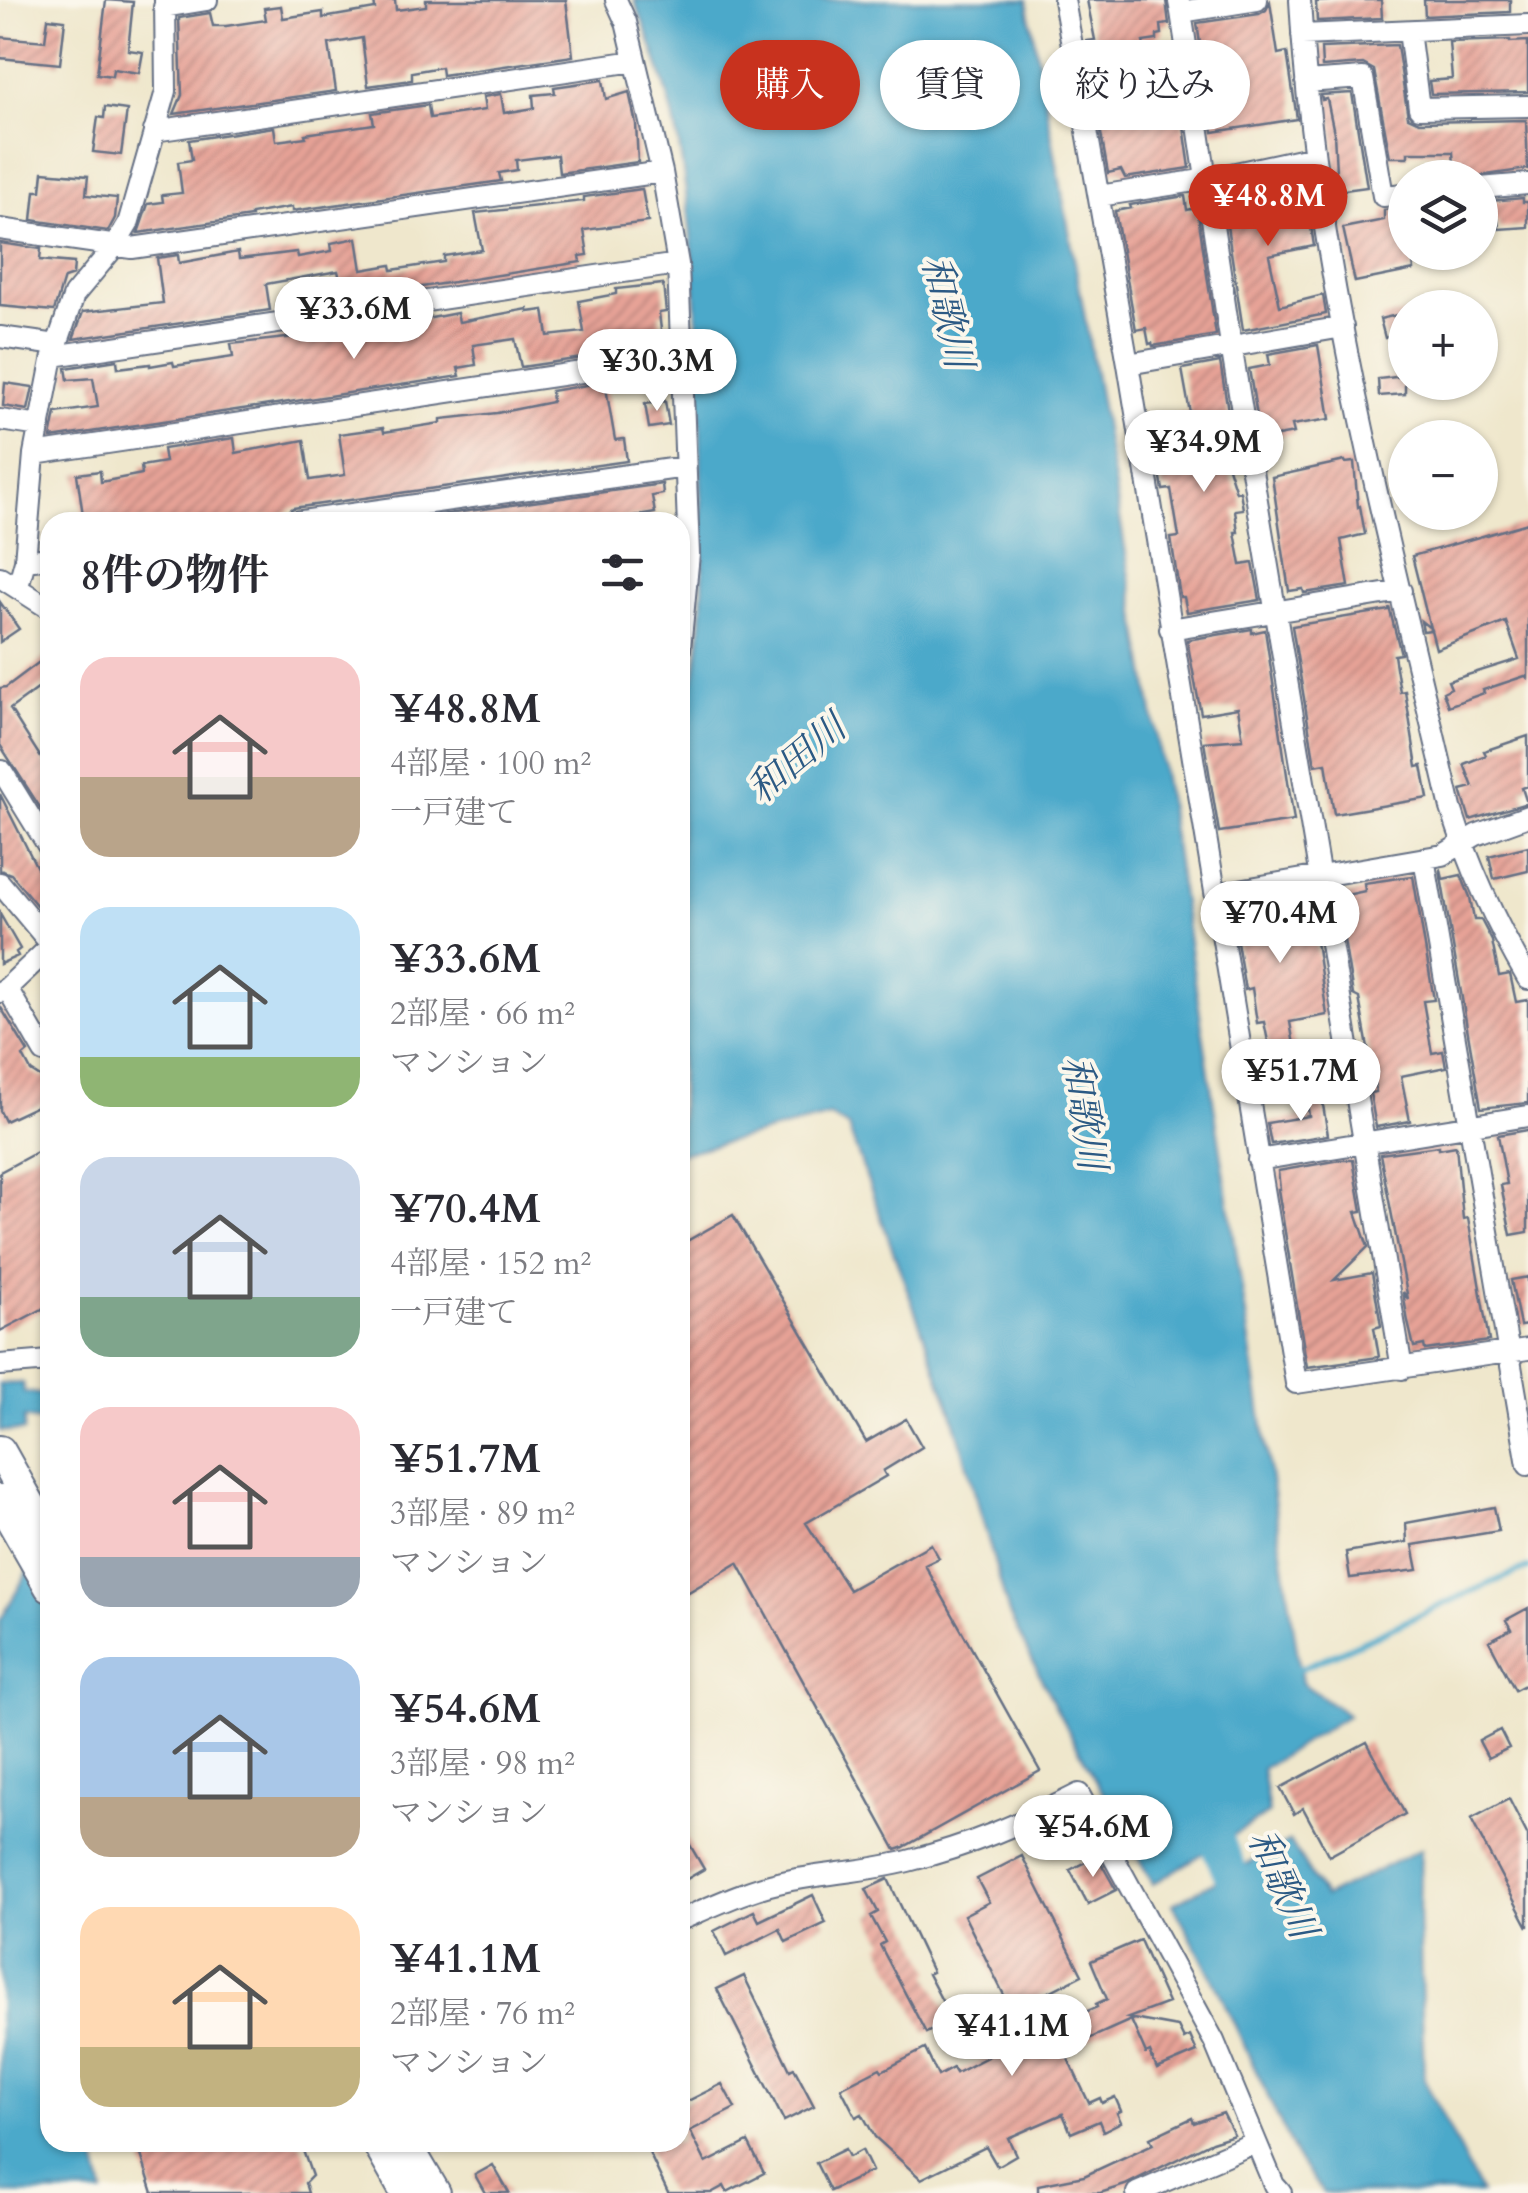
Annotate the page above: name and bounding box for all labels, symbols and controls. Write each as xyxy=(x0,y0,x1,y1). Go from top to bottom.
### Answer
chip: 購入 xyxy=(720,40,860,130)
chip: 賃貸 xyxy=(880,40,1020,130)
chip: 絞り込み xyxy=(1040,40,1250,130)
map controls xyxy=(1388,160,1498,530)
button: layers xyxy=(1388,160,1498,270)
pin: ¥48.8M xyxy=(1187,164,1349,249)
text: ¥48.8M xyxy=(1210,174,1326,218)
water label: 和歌川 xyxy=(909,251,986,377)
pin: ¥33.6M xyxy=(273,277,435,362)
text: ¥33.6M xyxy=(296,287,412,331)
button: + xyxy=(1388,290,1498,400)
pin: ¥30.3M xyxy=(576,329,738,414)
text: ¥30.3M xyxy=(599,339,715,383)
pin: ¥34.9M xyxy=(1123,410,1285,495)
text: ¥34.9M xyxy=(1146,420,1262,464)
button: − xyxy=(1388,420,1498,530)
icon: filters xyxy=(595,545,650,600)
text: 8件の物件 xyxy=(80,547,270,604)
text: ¥48.8M xyxy=(390,680,541,737)
icon: home xyxy=(160,697,280,817)
water label: 和田川 xyxy=(737,700,860,816)
text: 4部屋 · 100 m² xyxy=(390,742,591,786)
text: 一戸建て xyxy=(390,791,518,835)
pin: ¥70.4M xyxy=(1199,881,1361,966)
text: ¥70.4M xyxy=(1222,891,1338,935)
text: ¥33.6M xyxy=(390,930,541,987)
icon: home xyxy=(160,947,280,1067)
text: 2部屋 · 66 m² xyxy=(390,992,575,1036)
pin: ¥51.7M xyxy=(1220,1039,1382,1124)
text: マンション xyxy=(390,1041,549,1085)
text: ¥51.7M xyxy=(1243,1049,1359,1093)
water label: 和歌川 xyxy=(1049,1053,1119,1177)
text: ¥70.4M xyxy=(390,1180,541,1237)
icon: home xyxy=(160,1197,280,1317)
text: 4部屋 · 152 m² xyxy=(390,1242,591,1286)
text: 一戸建て xyxy=(390,1291,518,1335)
text: ¥51.7M xyxy=(390,1430,541,1487)
icon: home xyxy=(160,1447,280,1567)
text: 3部屋 · 89 m² xyxy=(390,1492,575,1536)
text: マンション xyxy=(390,1541,549,1585)
text: ¥54.6M xyxy=(390,1680,541,1737)
icon: home xyxy=(160,1697,280,1817)
text: 3部屋 · 98 m² xyxy=(390,1742,575,1786)
text: マンション xyxy=(390,1791,549,1835)
pin: ¥54.6M xyxy=(1012,1795,1174,1880)
text: ¥54.6M xyxy=(1035,1805,1151,1849)
water label: 和歌川 xyxy=(1235,1821,1331,1950)
text: ¥41.1M xyxy=(390,1930,541,1987)
icon: home xyxy=(160,1947,280,2067)
text: 2部屋 · 76 m² xyxy=(390,1992,575,2036)
pin: ¥41.1M xyxy=(931,1994,1093,2079)
text: ¥41.1M xyxy=(954,2004,1070,2048)
text: マンション xyxy=(390,2041,549,2085)

